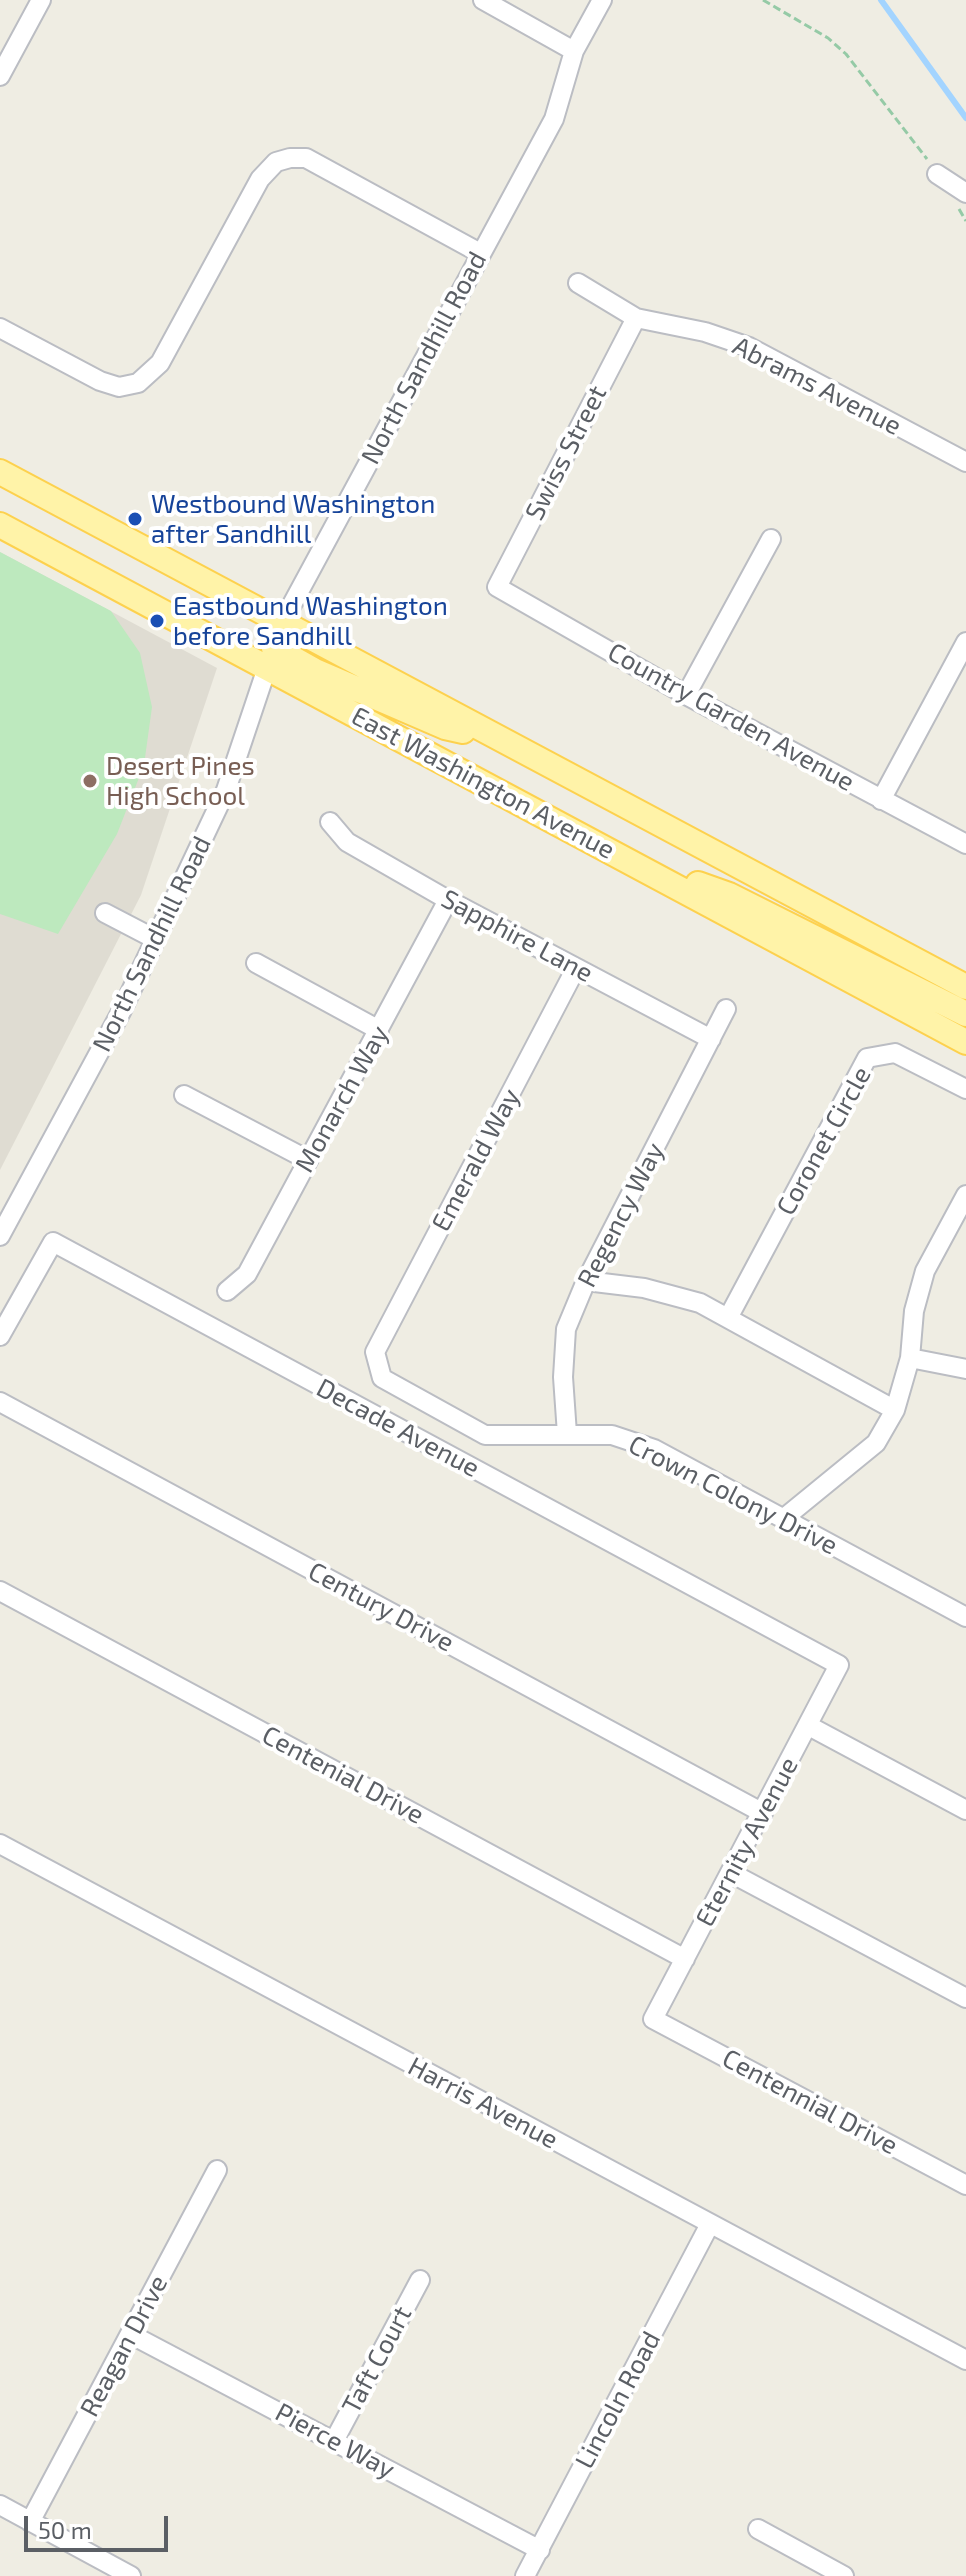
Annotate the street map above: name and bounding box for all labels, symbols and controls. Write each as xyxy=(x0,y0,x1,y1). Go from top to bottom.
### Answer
street label: North Sandhill Road xyxy=(355,247,493,469)
street label: Abrams Avenue xyxy=(728,330,906,442)
street label: Swiss Street xyxy=(519,381,613,525)
place label: Westbound Washington after Sandhill xyxy=(151,488,435,550)
marker: Westbound Washington after Sandhill xyxy=(126,510,144,528)
place label: Eastbound Washington before Sandhill xyxy=(173,590,448,652)
marker: Eastbound Washington before Sandhill xyxy=(148,612,166,630)
street label: Country Garden Avenue xyxy=(602,636,860,798)
street label: East Washington Avenue xyxy=(346,700,620,866)
place label: Desert Pines High School xyxy=(106,750,255,812)
marker: Desert Pines High School xyxy=(81,772,99,790)
street label: North Sandhill Road xyxy=(86,831,218,1057)
street label: Sapphire Lane xyxy=(436,883,598,989)
street label: Monarch Way xyxy=(289,1020,395,1178)
street label: Coronet Circle xyxy=(770,1061,878,1221)
street label: Emerald Way xyxy=(425,1083,527,1237)
street label: Regency Way xyxy=(571,1138,671,1292)
street label: Decade Avenue xyxy=(311,1372,485,1484)
street label: Crown Colony Drive xyxy=(623,1429,843,1561)
street label: Century Drive xyxy=(303,1556,459,1658)
street label: Centenial Drive xyxy=(257,1719,429,1831)
street label: Eternity Avenue xyxy=(689,1752,805,1932)
street label: Centennial Drive xyxy=(717,2043,903,2161)
street label: Harris Avenue xyxy=(403,2050,563,2156)
street label: Reagan Drive xyxy=(74,2270,174,2422)
street label: Taft Court xyxy=(336,2301,418,2419)
street label: Lincoln Road xyxy=(569,2326,667,2474)
street label: Pierce Way xyxy=(270,2397,400,2485)
scale bar xyxy=(28,2500,172,2550)
text: 50 m xyxy=(38,2515,92,2544)

